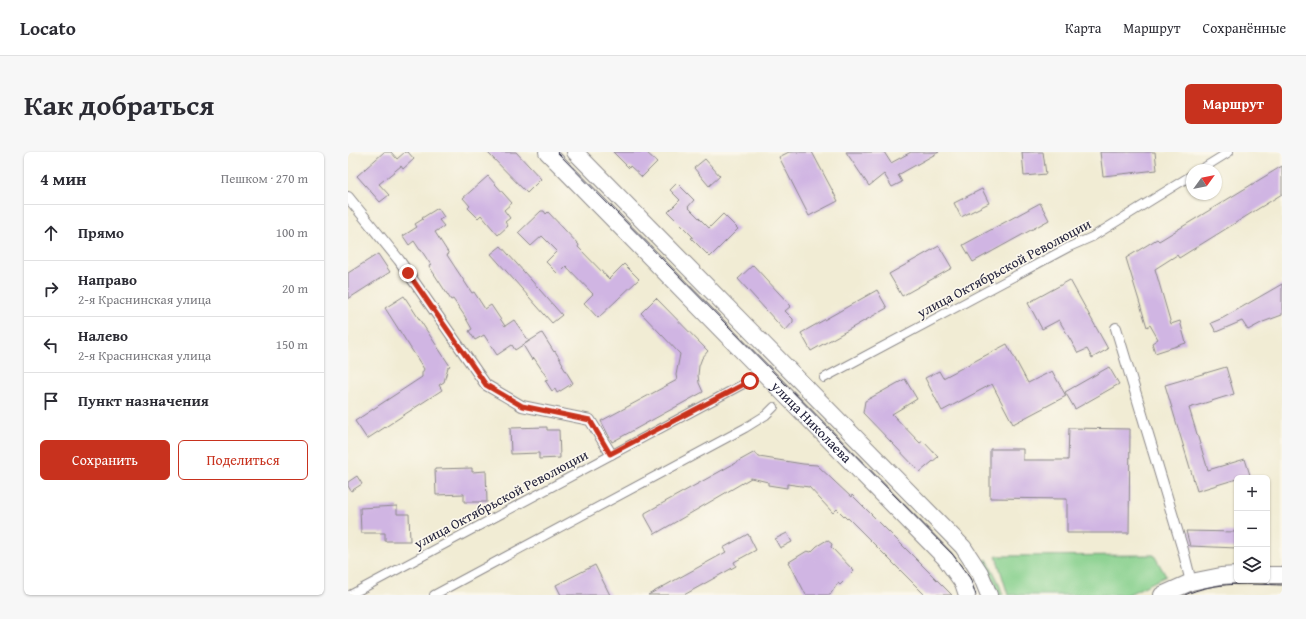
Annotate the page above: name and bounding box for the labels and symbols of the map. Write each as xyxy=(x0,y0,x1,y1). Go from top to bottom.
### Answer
north arrow xyxy=(1186,164,1222,200)
street label: улица Октябрьской Революции xyxy=(913,214,1095,323)
route end xyxy=(399,264,417,282)
route start xyxy=(741,372,759,390)
street label: улица Николаева xyxy=(766,376,857,468)
street label: улица Октябрьской Революции xyxy=(410,445,592,554)

